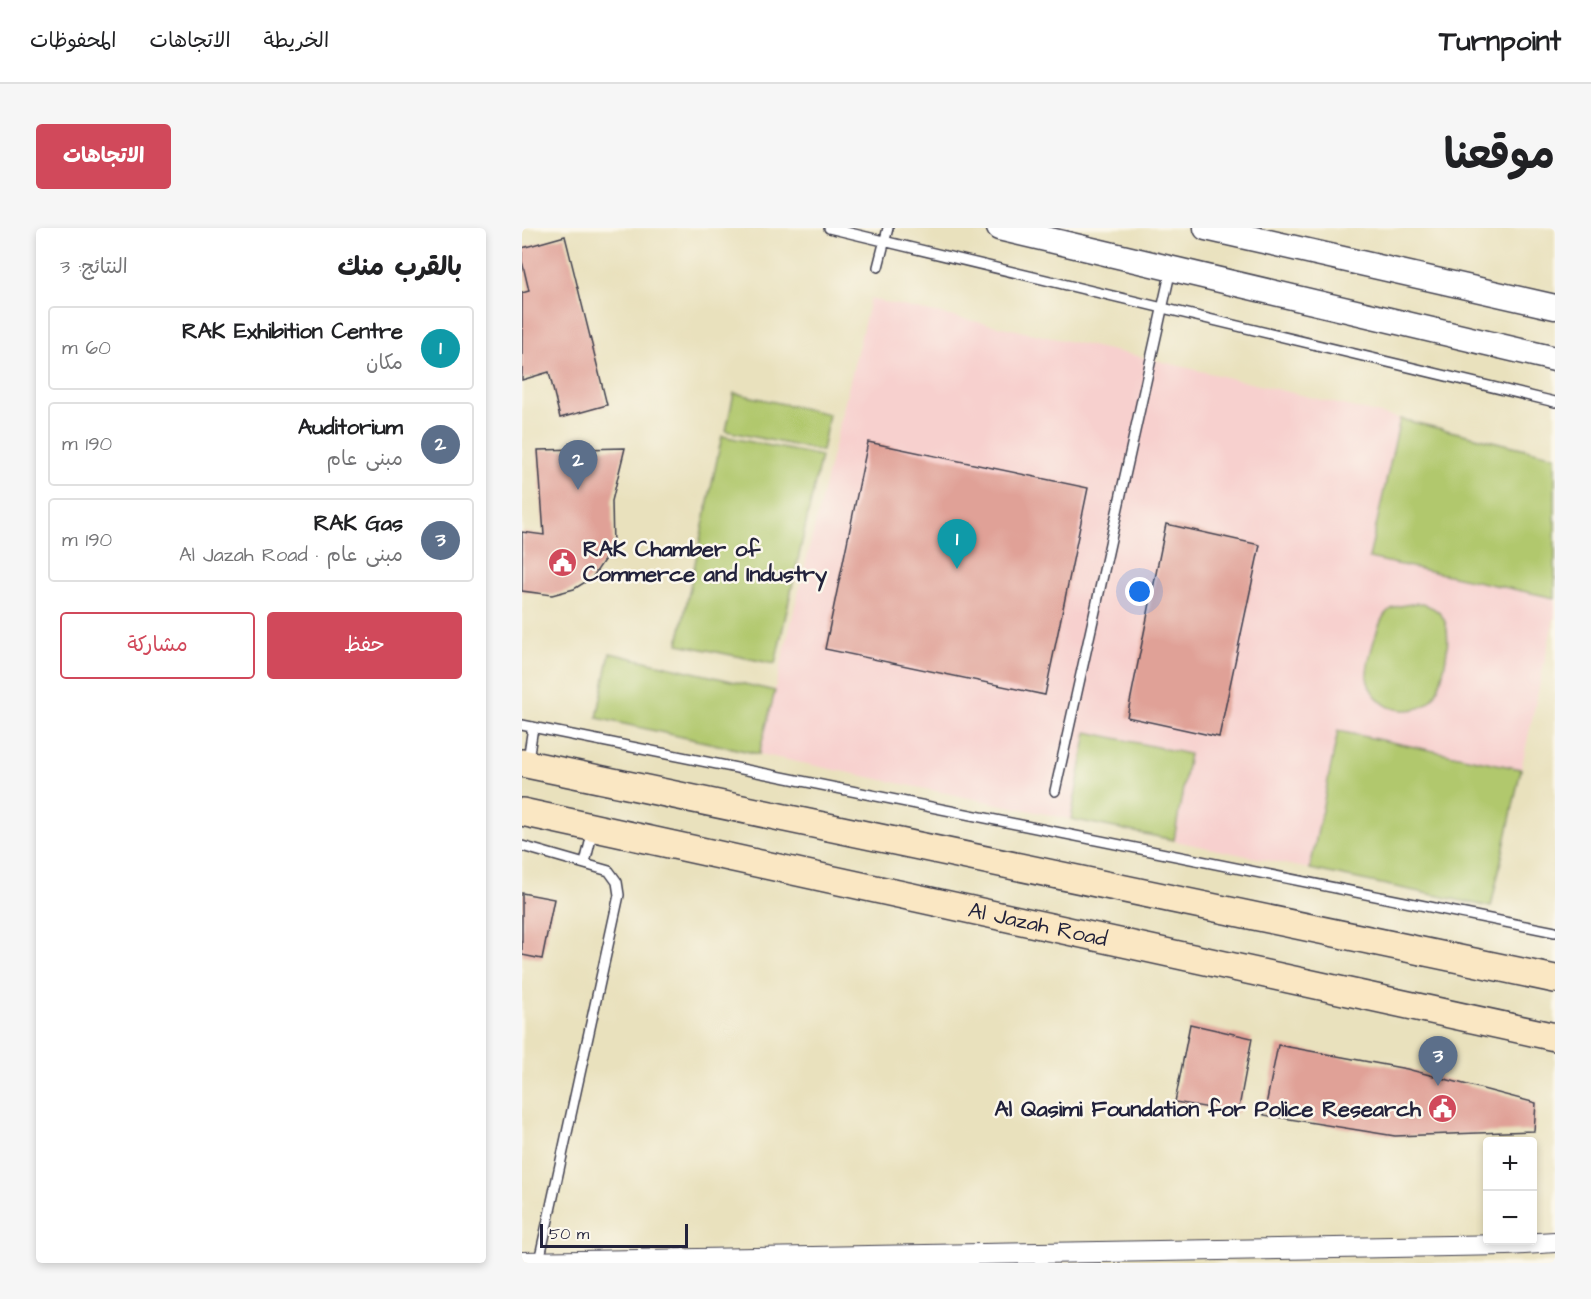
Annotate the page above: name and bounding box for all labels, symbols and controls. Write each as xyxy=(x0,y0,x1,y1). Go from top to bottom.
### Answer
text: Turnpoint xyxy=(1439,22,1561,61)
text: المحفوظات xyxy=(30,26,116,55)
text: الاتجاهات xyxy=(149,26,231,55)
text: الخريطة xyxy=(264,26,329,55)
button: الاتجاهات xyxy=(36,124,171,189)
text: موقعنا xyxy=(1444,127,1555,185)
text: بالقرب منك xyxy=(338,249,462,285)
text: النتائج: 3 xyxy=(60,253,128,281)
text: RAK Exhibition Centre xyxy=(182,316,403,347)
text: 60 m xyxy=(62,334,111,362)
text: 1 xyxy=(439,334,442,362)
text: مكان xyxy=(366,349,403,377)
text: Auditorium xyxy=(298,412,403,443)
text: 190 m xyxy=(62,430,112,458)
text: 2 xyxy=(435,430,446,458)
pin: 2 xyxy=(558,440,598,490)
text: مبنى عام xyxy=(326,445,403,473)
text: RAK Gas xyxy=(314,508,403,539)
pin: 1 xyxy=(938,520,976,569)
text: 190 m xyxy=(62,526,112,554)
text: 3 xyxy=(435,526,446,554)
place label: RAK Chamber of Commerce and Industry xyxy=(583,534,828,592)
text: مبنى عام · Al Jazah Road xyxy=(179,541,403,569)
public building icon: RAK Chamber of Commerce and Industry xyxy=(546,546,578,578)
your location xyxy=(1125,577,1154,606)
button: مشاركة xyxy=(60,612,255,679)
button: حفظ xyxy=(267,612,462,679)
street label: Al Jazah Road xyxy=(965,894,1110,955)
pin: 3 xyxy=(1418,1036,1458,1086)
public building icon: Al Qasimi Foundation for Police Research xyxy=(1426,1093,1458,1125)
place label: Al Qasimi Foundation for Police Research xyxy=(995,1094,1422,1125)
map controls xyxy=(1483,1137,1537,1245)
button: + xyxy=(1483,1137,1537,1191)
button: − xyxy=(1483,1191,1537,1245)
scale bar xyxy=(540,1221,688,1248)
text: 50 m xyxy=(549,1223,589,1245)

